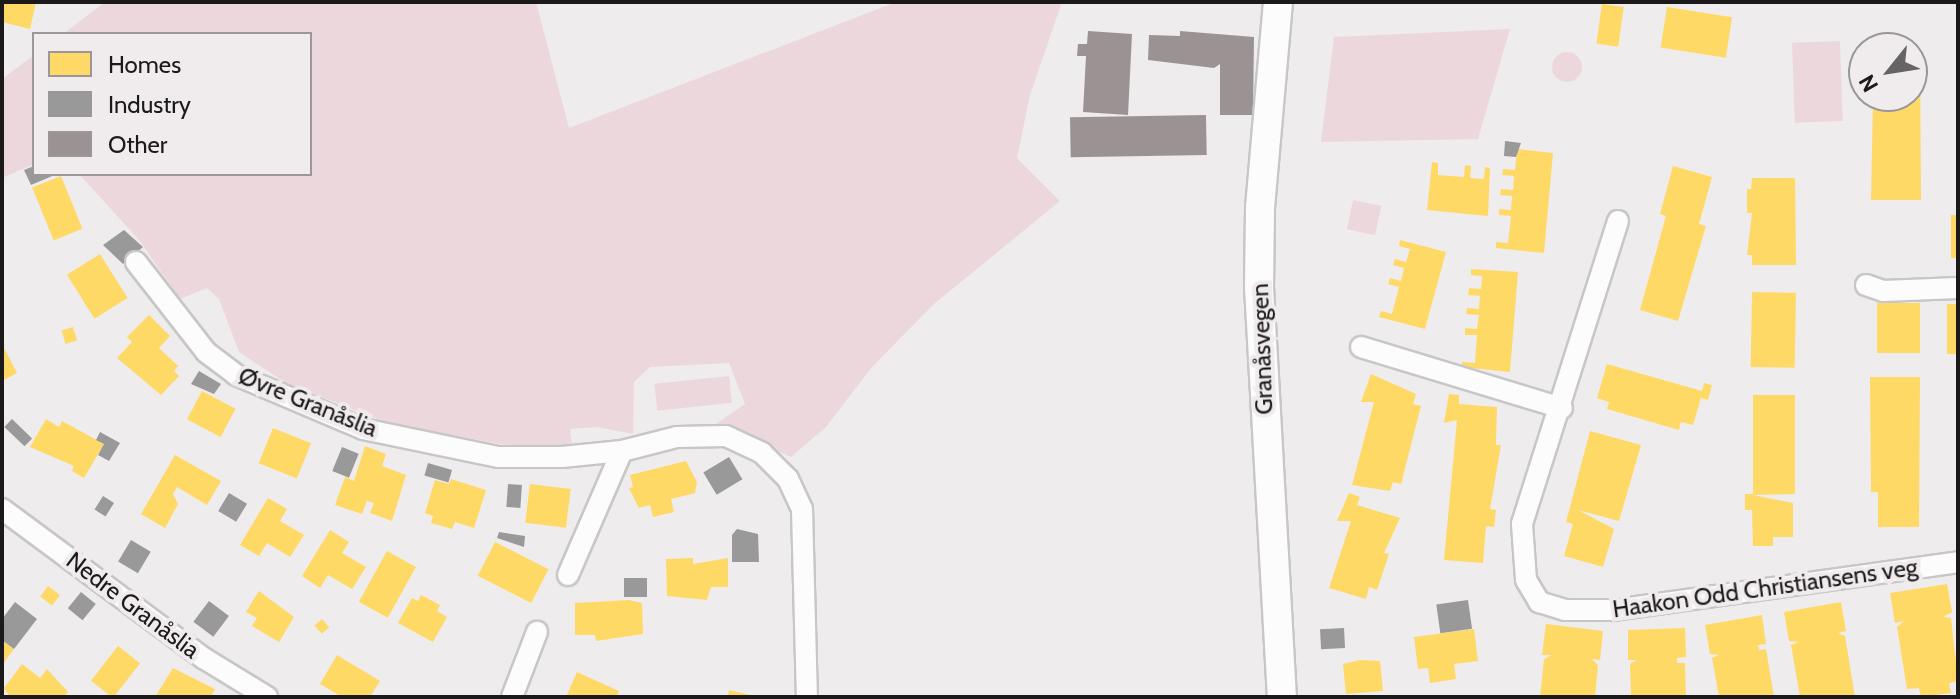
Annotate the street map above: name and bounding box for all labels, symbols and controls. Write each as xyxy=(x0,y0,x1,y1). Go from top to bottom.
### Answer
legend xyxy=(32,32,312,176)
north arrow xyxy=(1848,32,1928,112)
text: Homes xyxy=(108,50,181,79)
text: N xyxy=(1853,70,1884,97)
text: Industry xyxy=(108,90,191,119)
text: Other xyxy=(108,130,167,159)
street label: Granåsvegen xyxy=(1245,283,1279,415)
street label: Øvre Granåslia xyxy=(234,361,382,443)
street label: Nedre Granåslia xyxy=(61,546,205,664)
street label: Haakon Odd Christiansens veg xyxy=(1611,552,1919,624)

